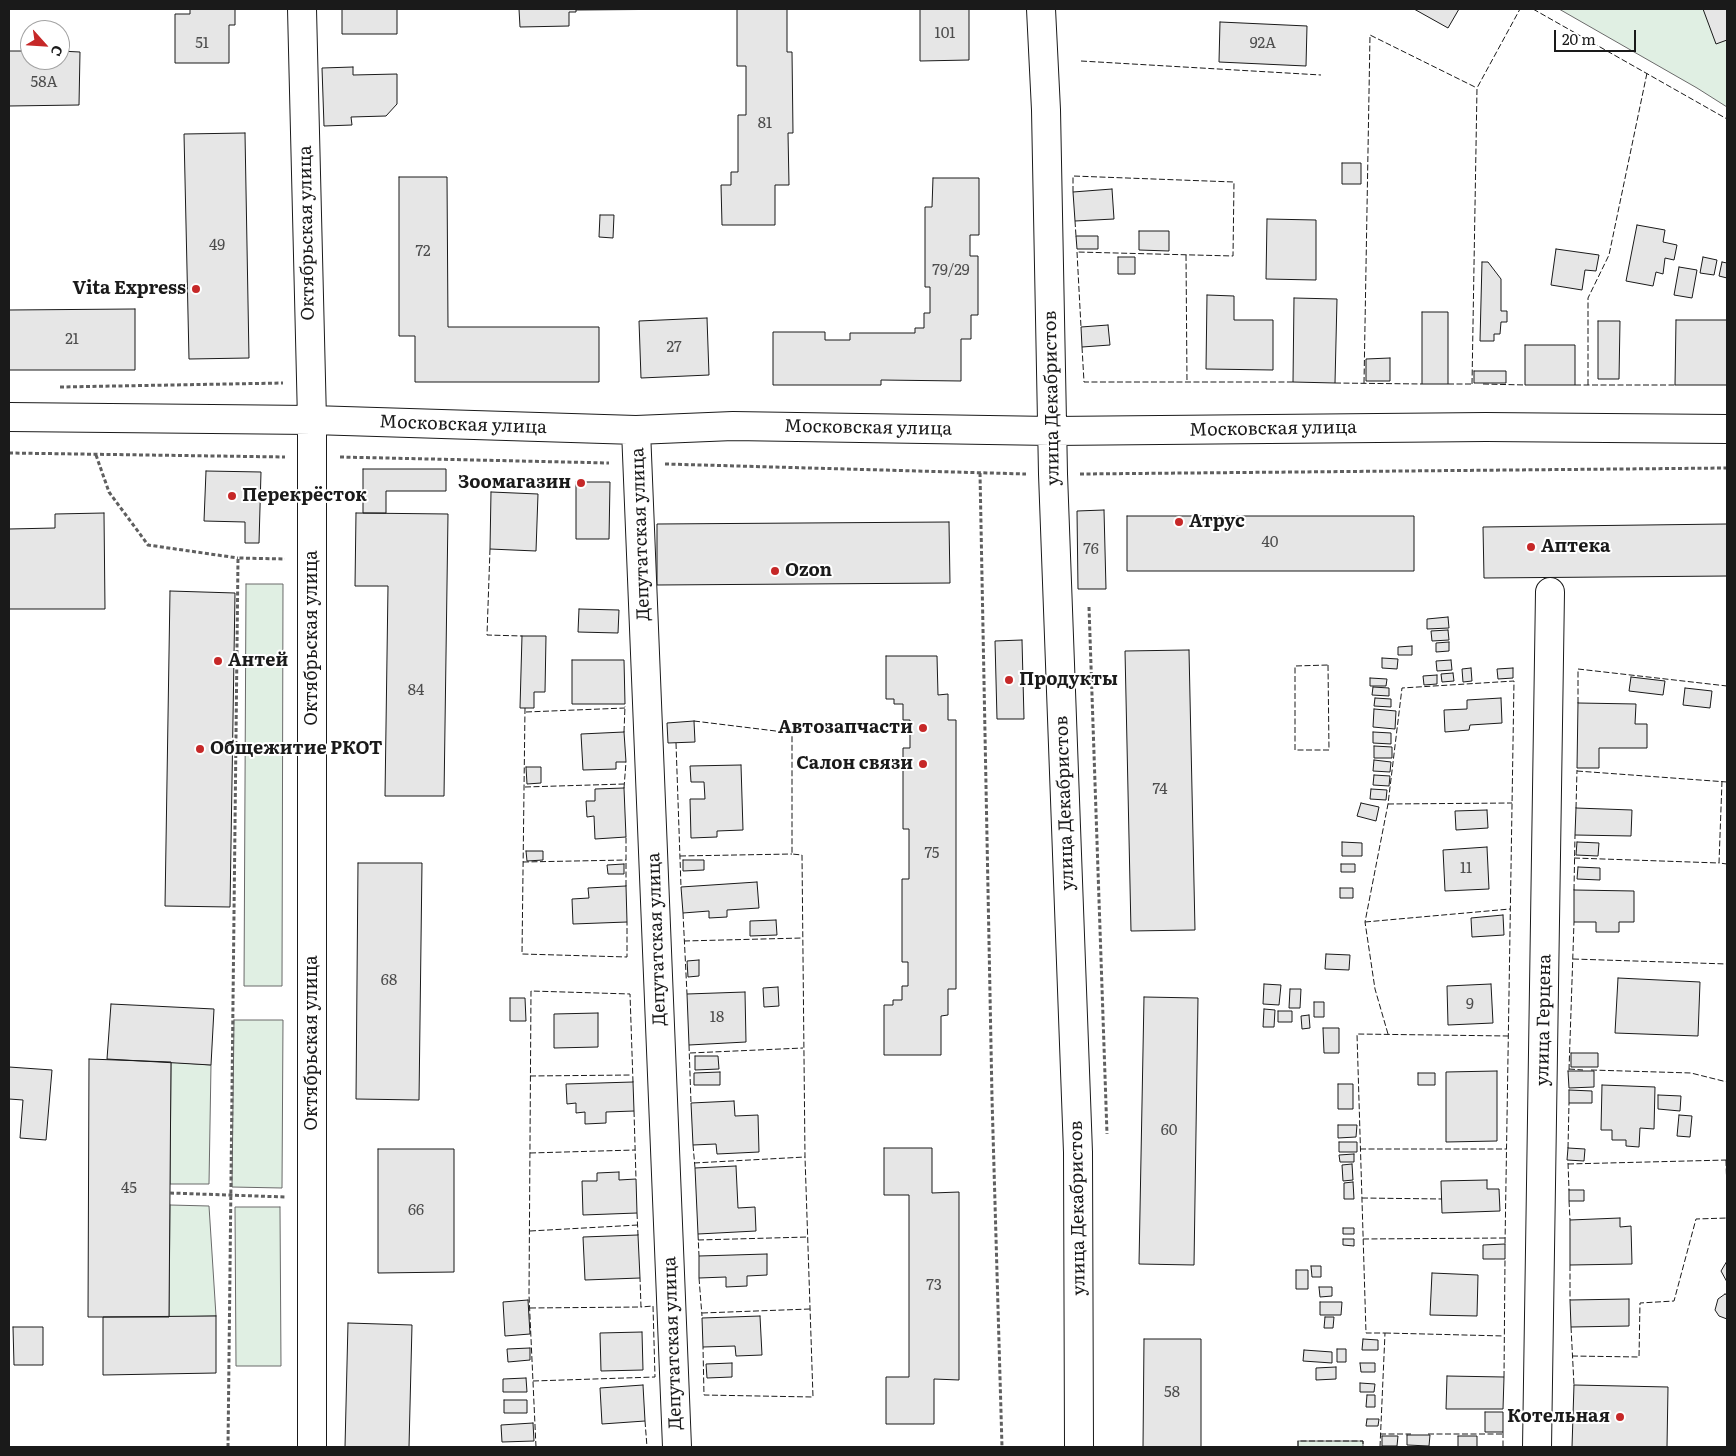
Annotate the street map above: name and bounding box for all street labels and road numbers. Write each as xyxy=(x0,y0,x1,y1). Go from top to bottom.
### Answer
street label: Октябрьская улица xyxy=(295,145,319,321)
street label: улица Декабристов xyxy=(1040,310,1064,486)
street label: Московская улица xyxy=(379,411,547,439)
street label: Московская улица xyxy=(784,416,952,440)
street label: Московская улица xyxy=(1189,417,1357,441)
street label: Депутатская улица xyxy=(627,447,655,621)
street label: Октябрьская улица xyxy=(301,550,323,726)
street label: улица Декабристов xyxy=(1051,715,1079,891)
street label: Депутатская улица xyxy=(643,852,671,1026)
street label: улица Герцена xyxy=(1532,954,1556,1086)
street label: Октябрьская улица xyxy=(301,955,323,1131)
street label: улица Декабристов xyxy=(1066,1120,1090,1296)
street label: Депутатская улица xyxy=(659,1256,687,1430)

